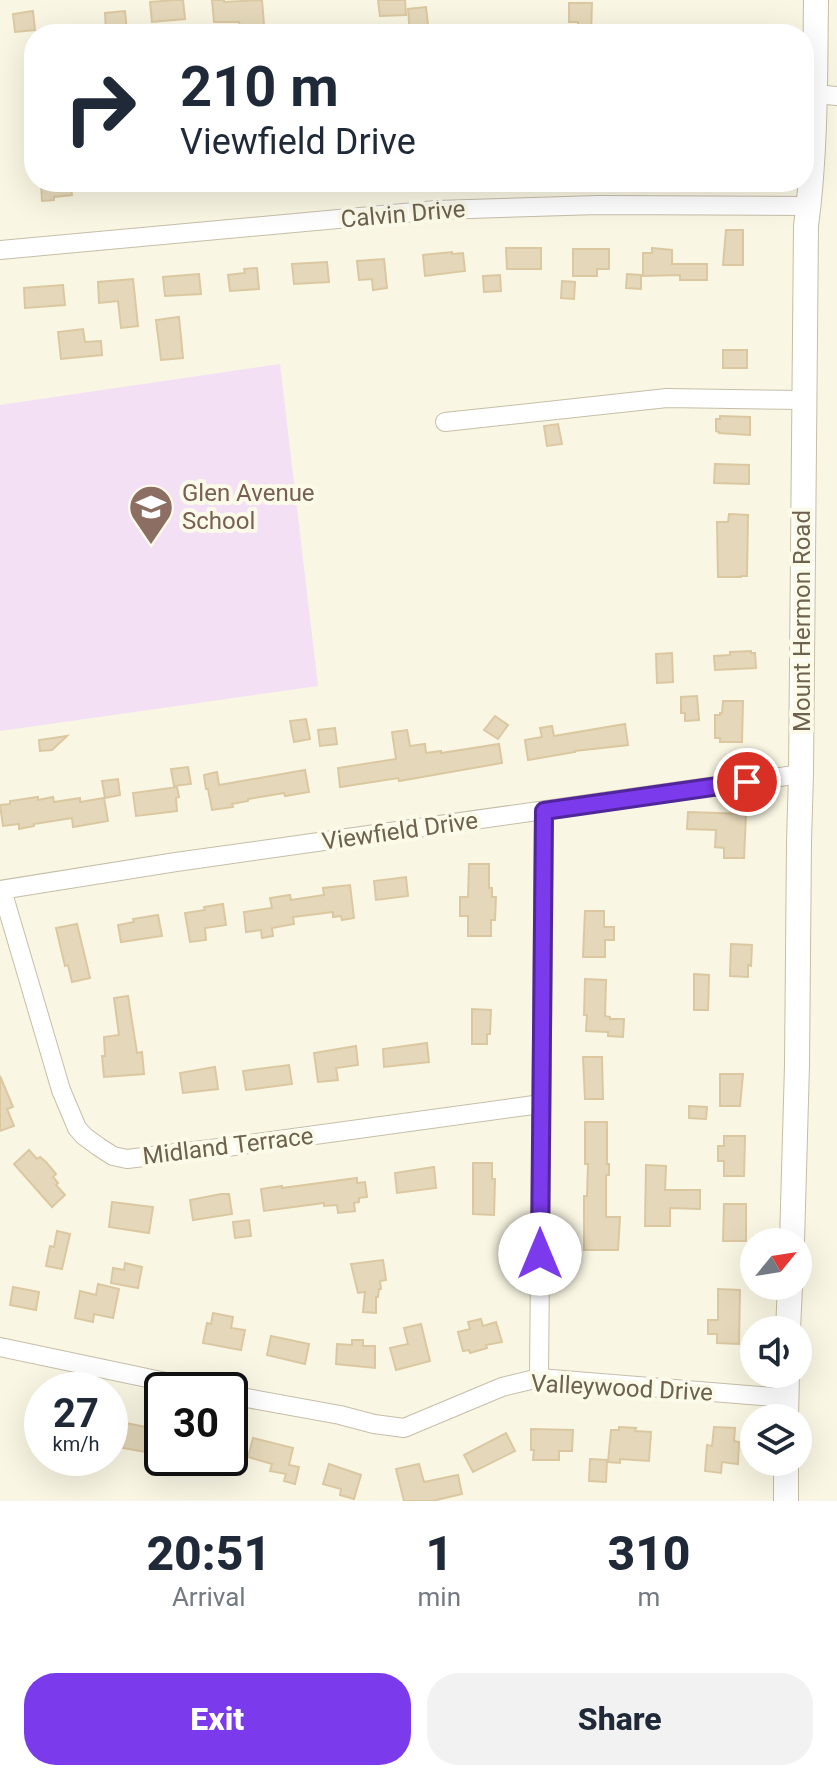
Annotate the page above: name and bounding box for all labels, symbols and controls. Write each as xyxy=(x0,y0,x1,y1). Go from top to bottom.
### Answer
text: 210 m xyxy=(180,54,339,120)
icon: right xyxy=(48,56,152,160)
text: Viewfield Drive xyxy=(180,121,416,163)
street label: Calvin Drive xyxy=(339,195,467,233)
place label: Glen Avenue School xyxy=(182,479,315,535)
school or university icon: Glen Avenue School xyxy=(127,483,175,546)
street label: Mount Hermon Road xyxy=(788,510,816,732)
pin xyxy=(713,748,781,816)
icon: arrive xyxy=(725,760,769,804)
street label: Viewfield Drive xyxy=(320,806,480,856)
street label: Midland Terrace xyxy=(141,1122,315,1170)
position arrow xyxy=(498,1212,582,1296)
north arrow xyxy=(740,1228,812,1300)
map controls xyxy=(740,1228,812,1476)
button: sound xyxy=(740,1316,812,1388)
street label: Valleywood Drive xyxy=(530,1369,714,1407)
speed limit sign: 30 xyxy=(144,1372,248,1476)
text: 27 xyxy=(53,1390,99,1437)
button: layers xyxy=(740,1404,812,1476)
text: km/h xyxy=(53,1432,99,1456)
text: 20:51 xyxy=(146,1525,271,1582)
text: 1 xyxy=(425,1525,453,1582)
text: 310 xyxy=(607,1525,691,1582)
text: Arrival xyxy=(172,1582,246,1612)
text: min xyxy=(418,1582,461,1612)
text: m xyxy=(638,1582,660,1612)
button: Exit xyxy=(24,1673,411,1765)
button: Share xyxy=(427,1673,813,1765)

